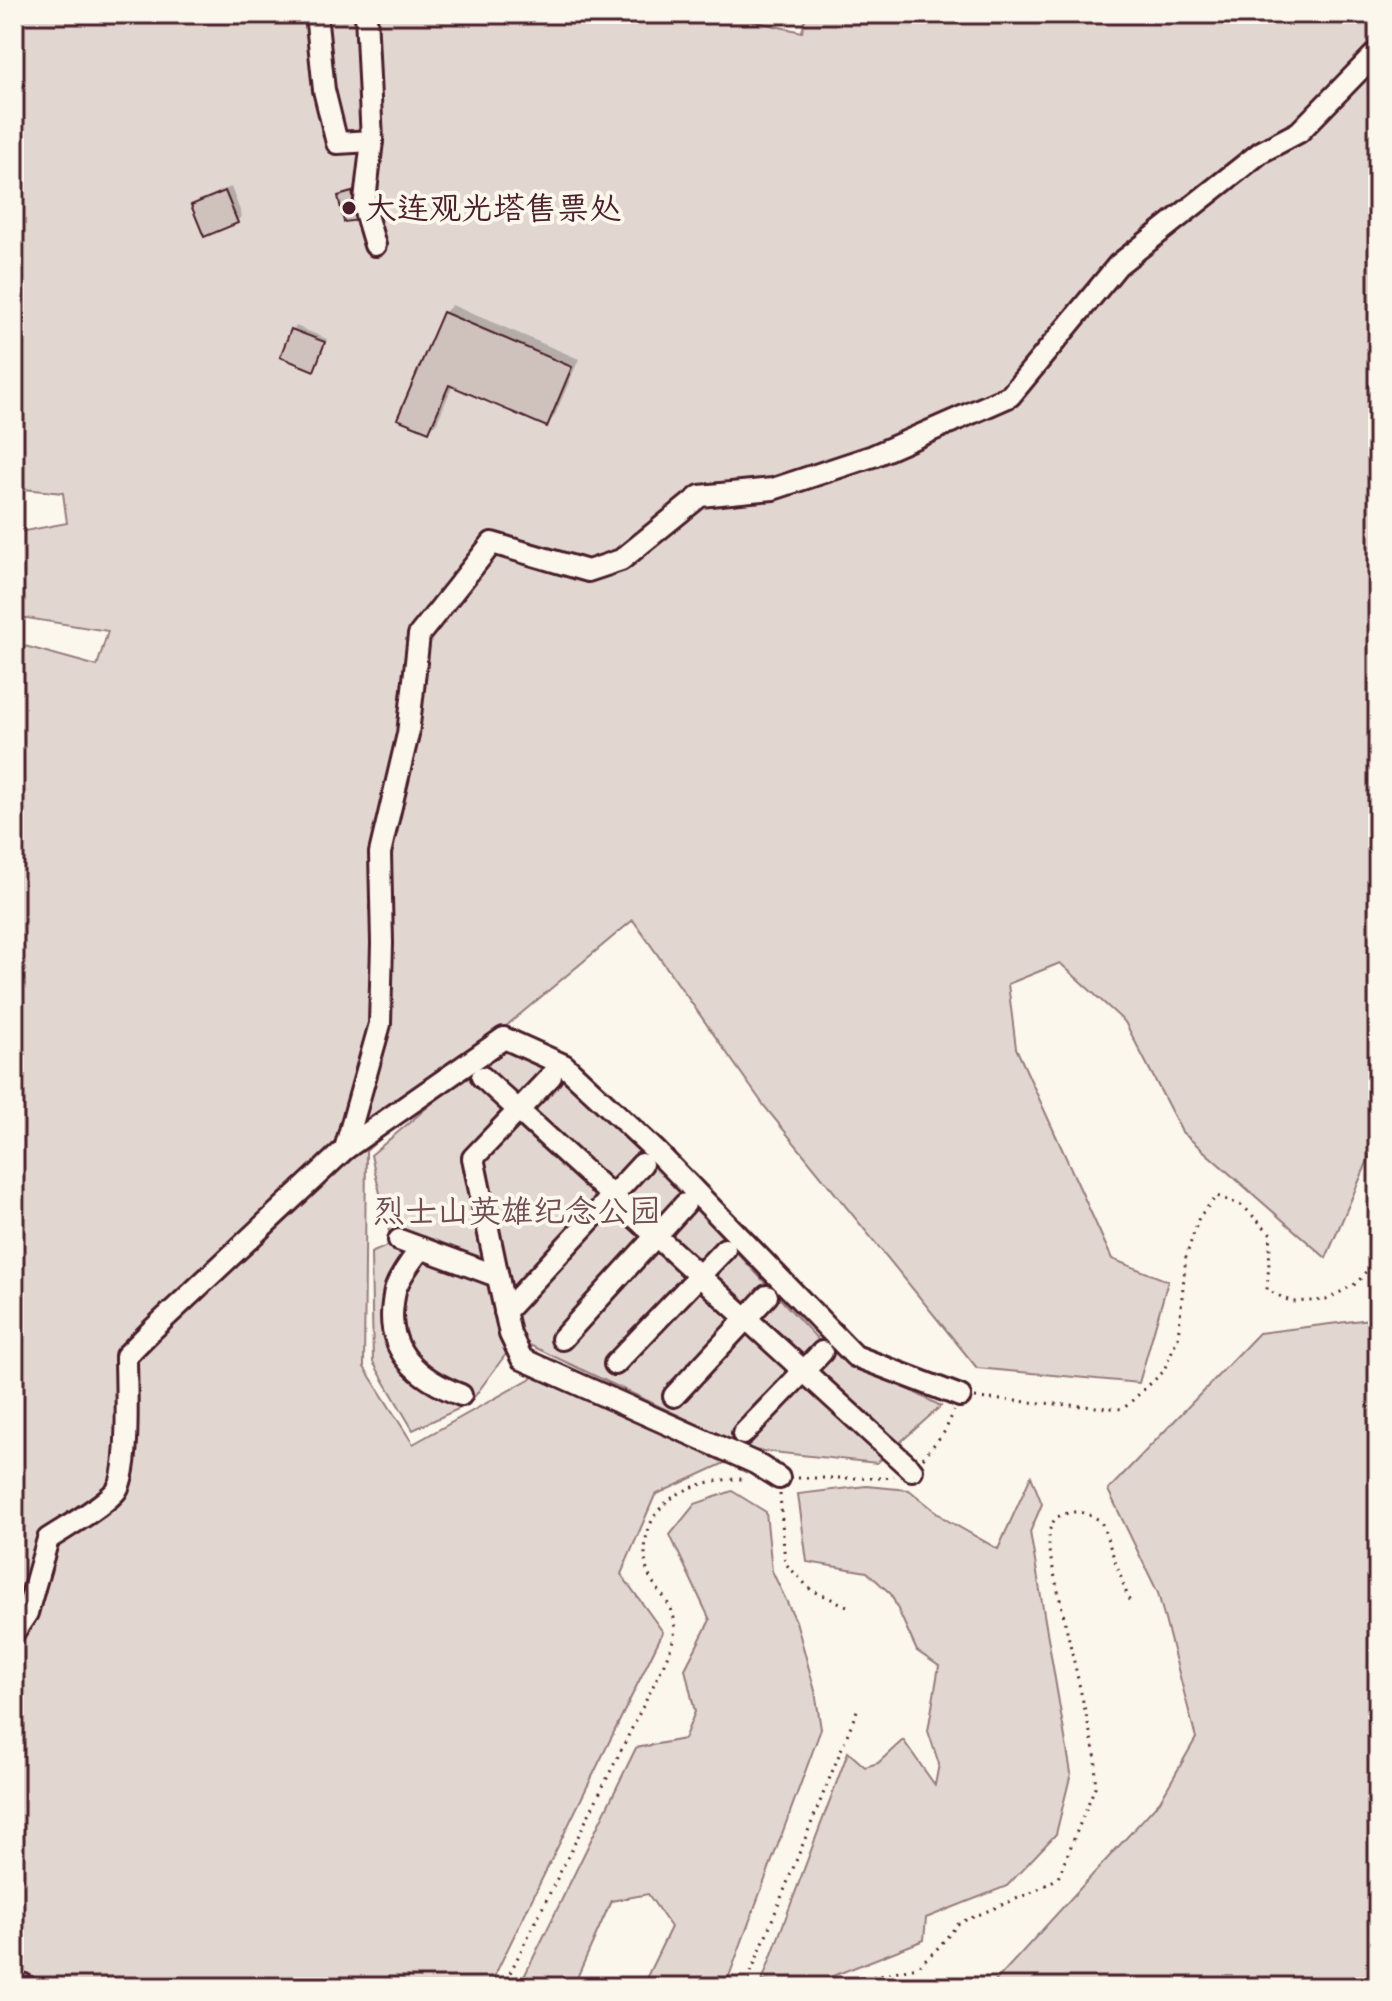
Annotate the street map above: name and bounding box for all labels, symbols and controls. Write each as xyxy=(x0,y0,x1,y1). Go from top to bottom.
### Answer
place label: 大连观光塔售票处 xyxy=(365,190,621,236)
marker: 大连观光塔售票处 xyxy=(340,199,358,217)
park label: 烈士山英雄纪念公园 xyxy=(373,1193,661,1239)

